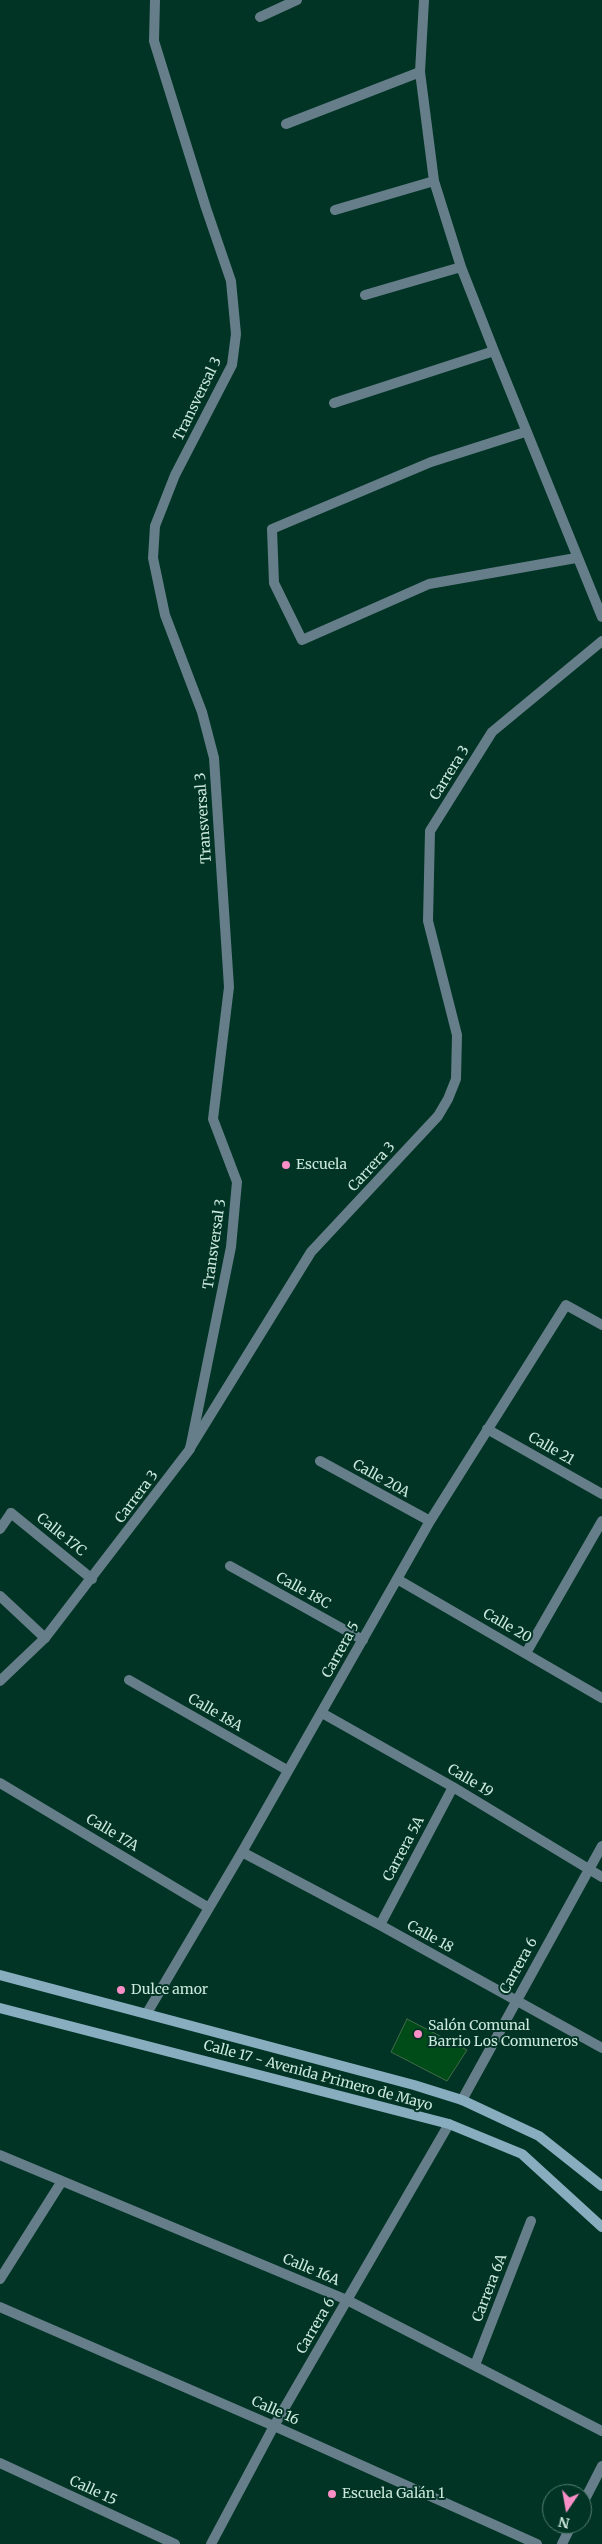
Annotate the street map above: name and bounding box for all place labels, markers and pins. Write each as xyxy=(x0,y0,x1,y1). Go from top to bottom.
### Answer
place label: Escuela xyxy=(296,1157,347,1173)
marker: Escuela xyxy=(280,1159,292,1171)
place label: Dulce amor xyxy=(131,1982,208,1998)
marker: Dulce amor xyxy=(115,1984,127,1996)
place label: Salón Comunal Barrio Los Comuneros xyxy=(428,2018,578,2050)
marker: Salón Comunal Barrio Los Comuneros xyxy=(412,2028,424,2040)
place label: Escuela Galán 1 xyxy=(342,2486,445,2502)
marker: Escuela Galán 1 xyxy=(326,2488,338,2500)

